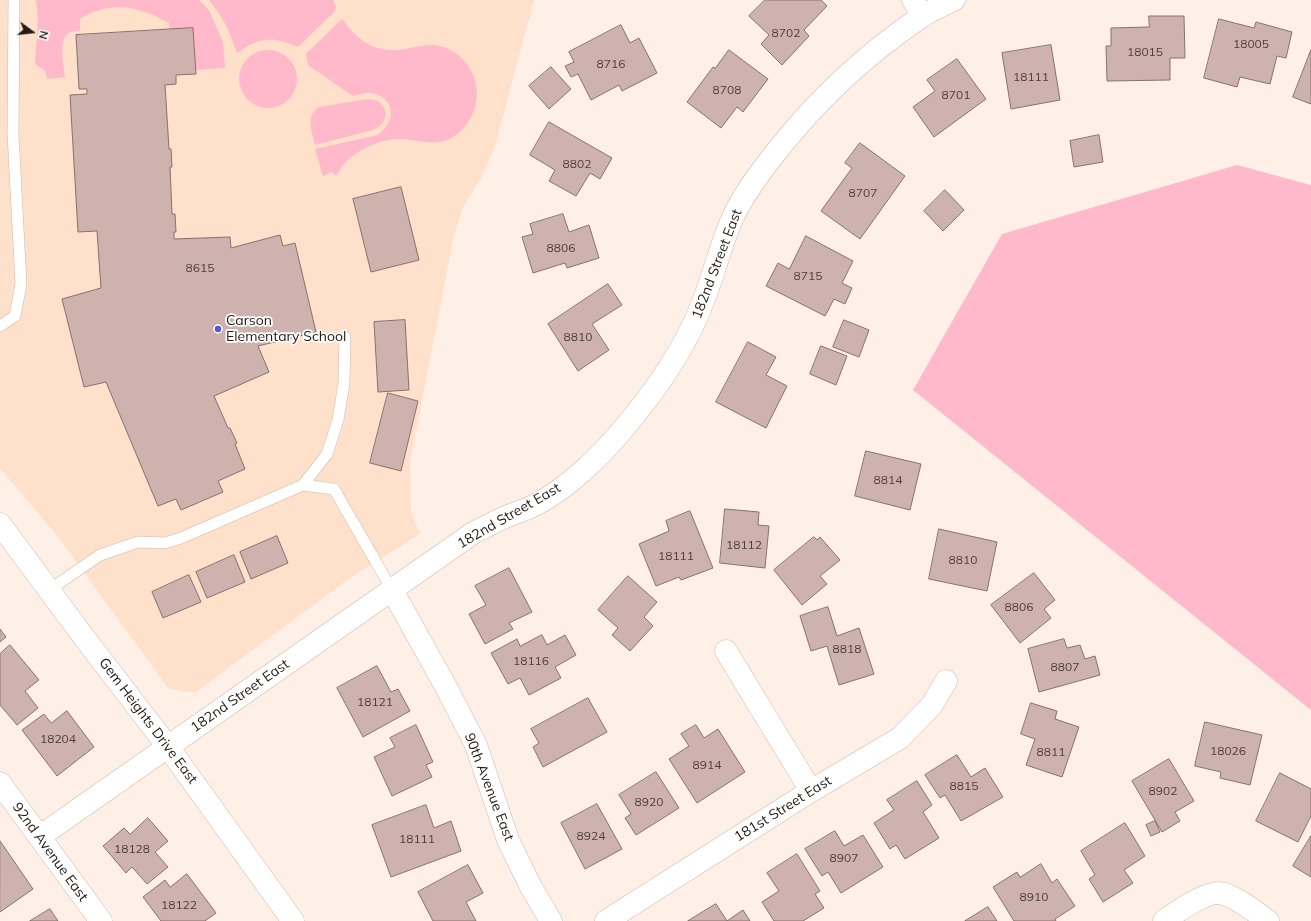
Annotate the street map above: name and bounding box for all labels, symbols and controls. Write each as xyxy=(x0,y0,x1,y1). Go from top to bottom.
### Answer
north arrow xyxy=(12,12,52,52)
house number: 8702 xyxy=(772,26,800,40)
text: N xyxy=(36,29,51,41)
house number: 18005 xyxy=(1233,37,1269,51)
house number: 18015 xyxy=(1127,45,1163,59)
house number: 8716 xyxy=(597,57,625,71)
house number: 18111 xyxy=(1013,70,1049,84)
house number: 8708 xyxy=(713,83,741,97)
house number: 8701 xyxy=(942,88,970,102)
house number: 8802 xyxy=(563,157,591,171)
house number: 8707 xyxy=(849,186,877,200)
street label: 182nd Street East xyxy=(688,207,746,321)
house number: 8806 xyxy=(547,241,575,255)
house number: 8615 xyxy=(186,261,214,275)
house number: 8715 xyxy=(794,269,822,283)
place label: Carson Elementary School xyxy=(226,313,346,346)
marker: Carson Elementary School xyxy=(213,324,223,334)
house number: 8810 xyxy=(564,330,592,344)
house number: 8814 xyxy=(874,473,902,487)
street label: 182nd Street East xyxy=(455,480,563,552)
house number: 18112 xyxy=(726,538,762,552)
house number: 18111 xyxy=(658,549,694,563)
house number: 8810 xyxy=(949,553,977,567)
house number: 8806 xyxy=(1005,600,1033,614)
house number: 8818 xyxy=(833,642,861,656)
house number: 18116 xyxy=(513,654,549,668)
street label: Gem Heights Drive East xyxy=(95,655,201,787)
street label: 182nd Street East xyxy=(188,656,292,736)
house number: 8807 xyxy=(1051,660,1079,674)
house number: 18121 xyxy=(357,695,393,709)
street label: 90th Avenue East xyxy=(461,731,517,843)
house number: 18204 xyxy=(40,732,76,746)
house number: 18026 xyxy=(1210,744,1246,758)
house number: 8811 xyxy=(1037,745,1065,759)
house number: 8914 xyxy=(693,758,721,772)
street label: 181st Street East xyxy=(731,772,835,846)
house number: 8815 xyxy=(950,779,978,793)
house number: 8902 xyxy=(1149,784,1177,798)
house number: 8920 xyxy=(635,795,663,809)
street label: 92nd Avenue East xyxy=(9,799,91,905)
house number: 8924 xyxy=(577,829,605,843)
house number: 18111 xyxy=(399,832,435,846)
house number: 18128 xyxy=(114,842,150,856)
house number: 8907 xyxy=(830,851,858,865)
house number: 8910 xyxy=(1020,890,1048,904)
house number: 18122 xyxy=(161,898,197,912)

